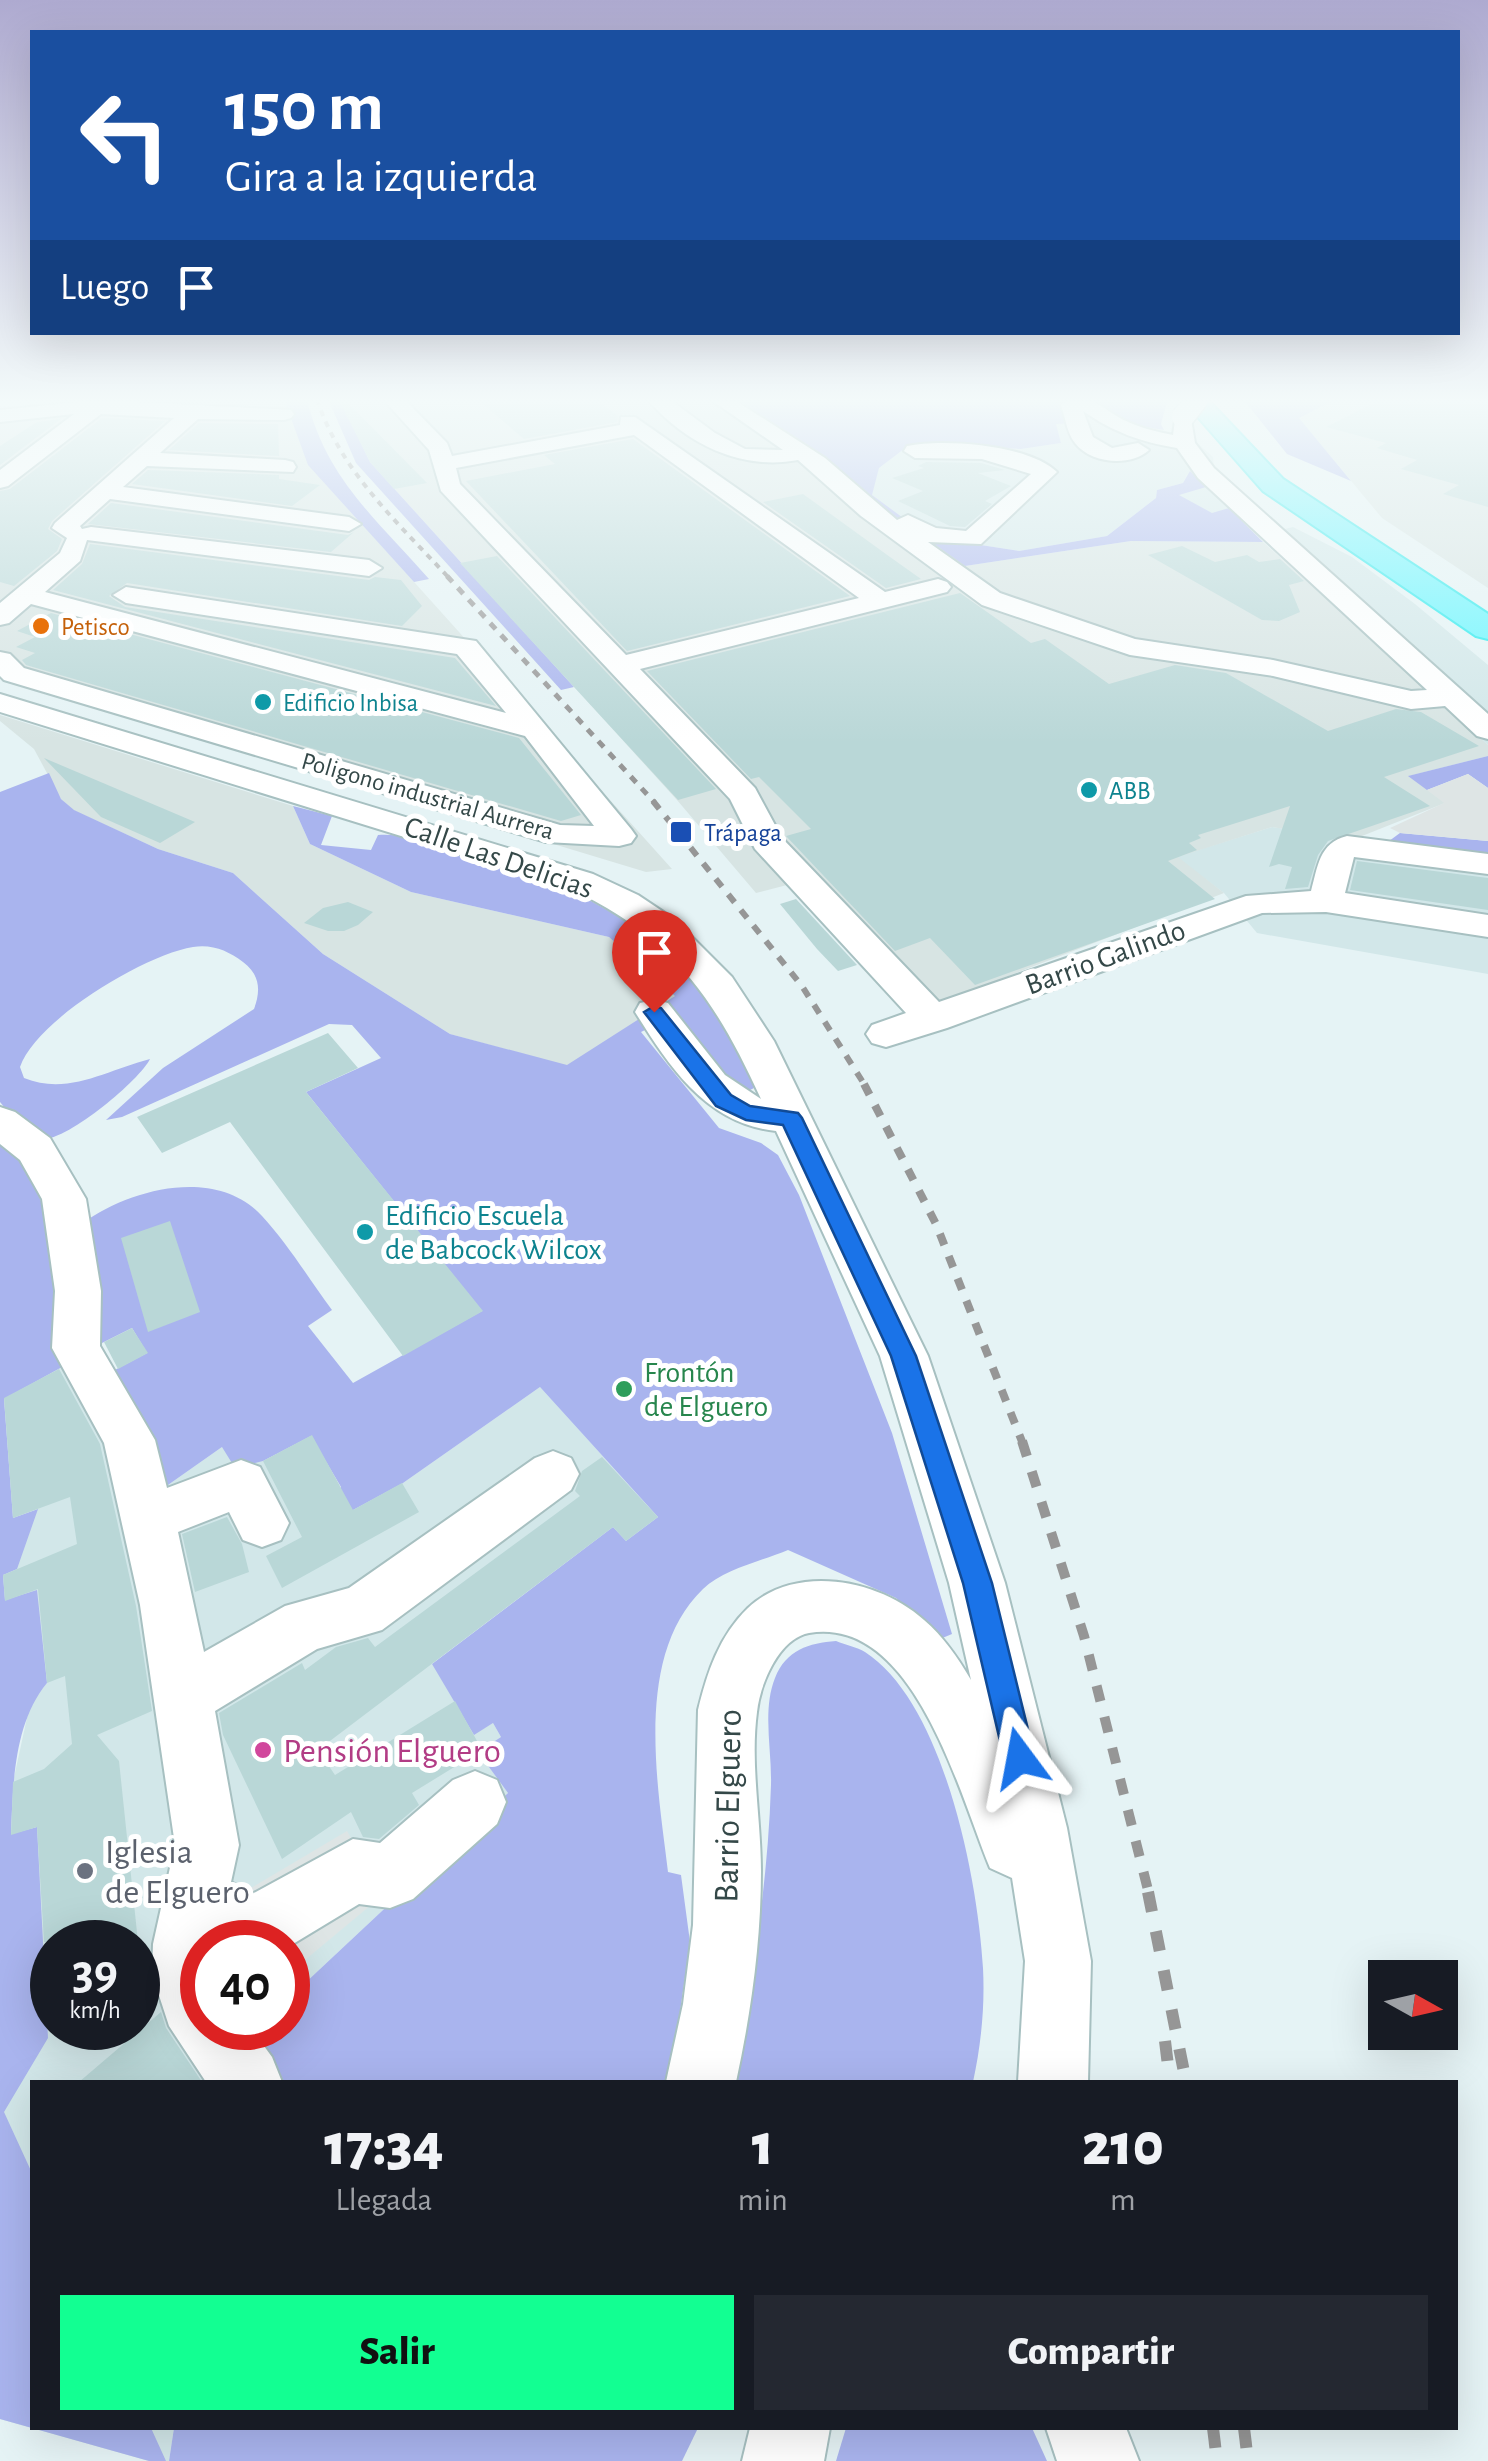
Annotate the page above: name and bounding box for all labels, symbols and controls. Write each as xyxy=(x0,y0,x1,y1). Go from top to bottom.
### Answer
icon: left xyxy=(60,70,190,200)
text: 150 m xyxy=(225,73,384,143)
text: Gira a la izquierda xyxy=(225,155,538,200)
icon: arrive xyxy=(169,260,224,315)
text: Luego xyxy=(60,269,149,307)
marker: Petisco xyxy=(30,615,52,637)
place label: Petisco xyxy=(61,615,130,640)
marker: Edificio Inbisa xyxy=(252,691,274,713)
place label: Edificio Inbisa xyxy=(283,691,418,716)
street label: Poligono industrial Aurrera xyxy=(299,748,557,844)
marker: ABB xyxy=(1078,779,1100,801)
place label: ABB xyxy=(1109,779,1150,804)
street label: Calle Las Delicias xyxy=(401,812,597,904)
marker: Trápaga xyxy=(668,819,694,845)
place label: Trápaga xyxy=(704,821,782,846)
pin xyxy=(612,910,697,1013)
street label: Barrio Galindo xyxy=(1021,915,1189,1001)
icon: arrive xyxy=(627,925,682,980)
place label: Edificio Escuela de Babcock Wilcox xyxy=(385,1201,601,1265)
marker: Edificio Escuela de Babcock Wilcox xyxy=(354,1221,376,1243)
place label: Frontón de Elguero xyxy=(644,1358,768,1422)
marker: Frontón de Elguero xyxy=(613,1378,635,1400)
position arrow xyxy=(968,1706,1072,1810)
street label: Barrio Elguero xyxy=(709,1709,748,1903)
place label: Pensión Elguero xyxy=(283,1734,501,1769)
marker: Pensión Elguero xyxy=(252,1739,274,1761)
place label: Iglesia de Elguero xyxy=(105,1835,250,1910)
marker: Iglesia de Elguero xyxy=(74,1860,96,1882)
speed limit sign: 40 xyxy=(180,1920,310,2050)
text: 39 xyxy=(72,1948,118,1998)
north arrow xyxy=(1368,1960,1458,2050)
map controls xyxy=(1368,1960,1458,2050)
text: km/h xyxy=(69,1998,121,2023)
text: 17:34 xyxy=(324,2116,444,2176)
text: 1 xyxy=(752,2116,774,2176)
text: 210 xyxy=(1082,2116,1164,2176)
text: Llegada xyxy=(335,2184,432,2216)
text: min xyxy=(738,2184,788,2216)
text: m xyxy=(1110,2184,1136,2216)
button: Salir xyxy=(60,2295,734,2410)
button: Compartir xyxy=(754,2295,1428,2410)

